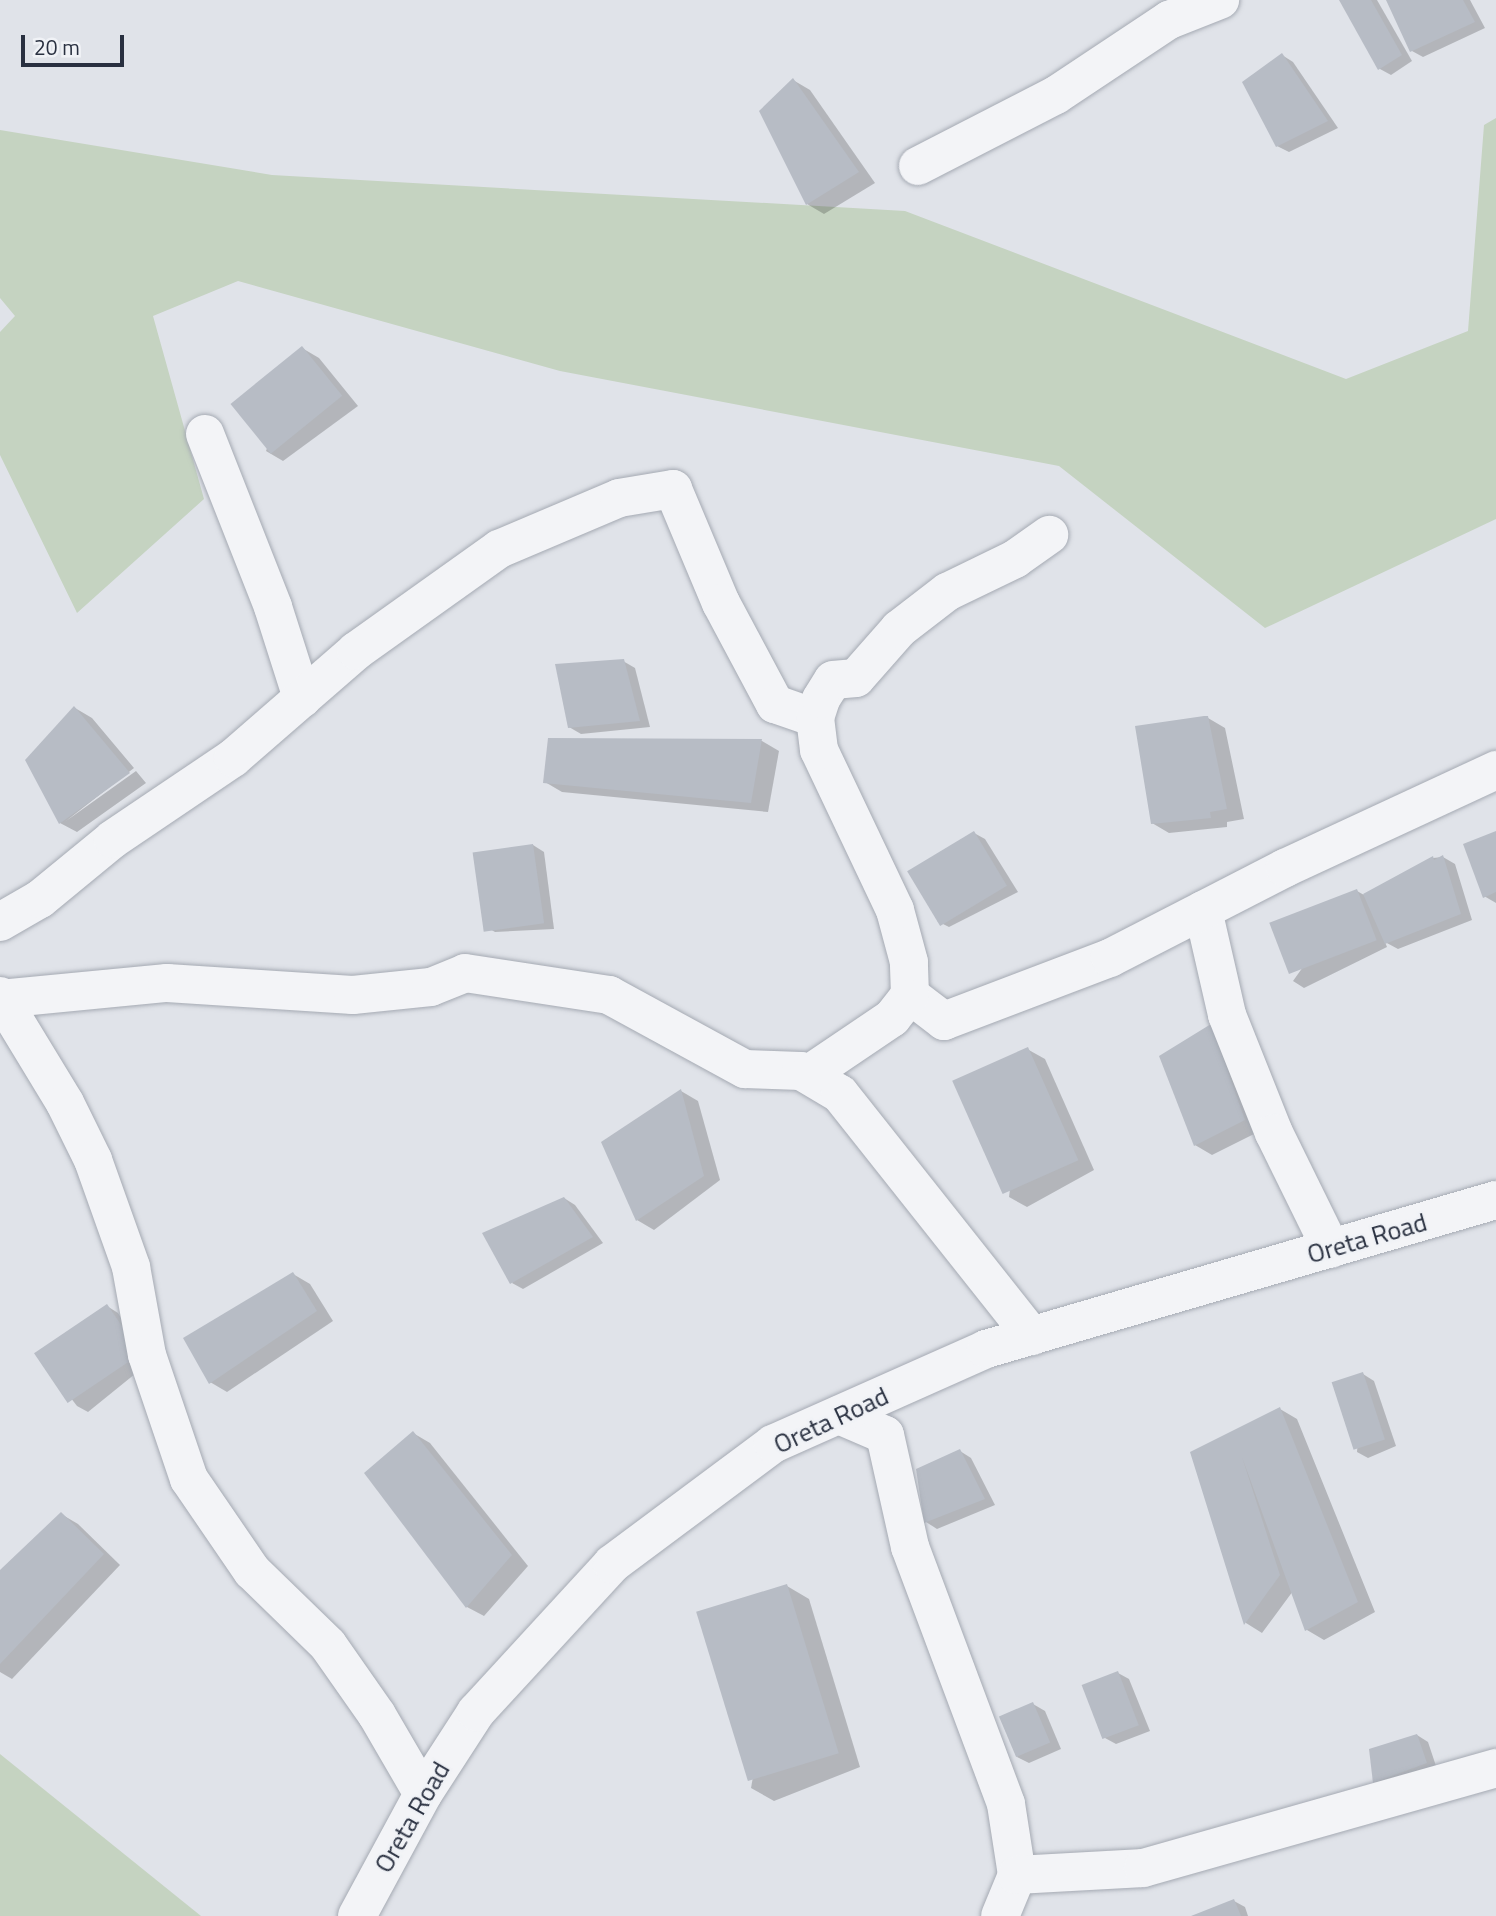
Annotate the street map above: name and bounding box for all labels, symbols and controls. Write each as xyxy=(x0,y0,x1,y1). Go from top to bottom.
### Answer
scale bar xyxy=(24,21,128,65)
text: 20 m xyxy=(34,31,80,63)
street label: Oreta Road xyxy=(1304,1206,1430,1270)
street label: Oreta Road xyxy=(769,1380,893,1460)
street label: Oreta Road xyxy=(368,1756,456,1878)

